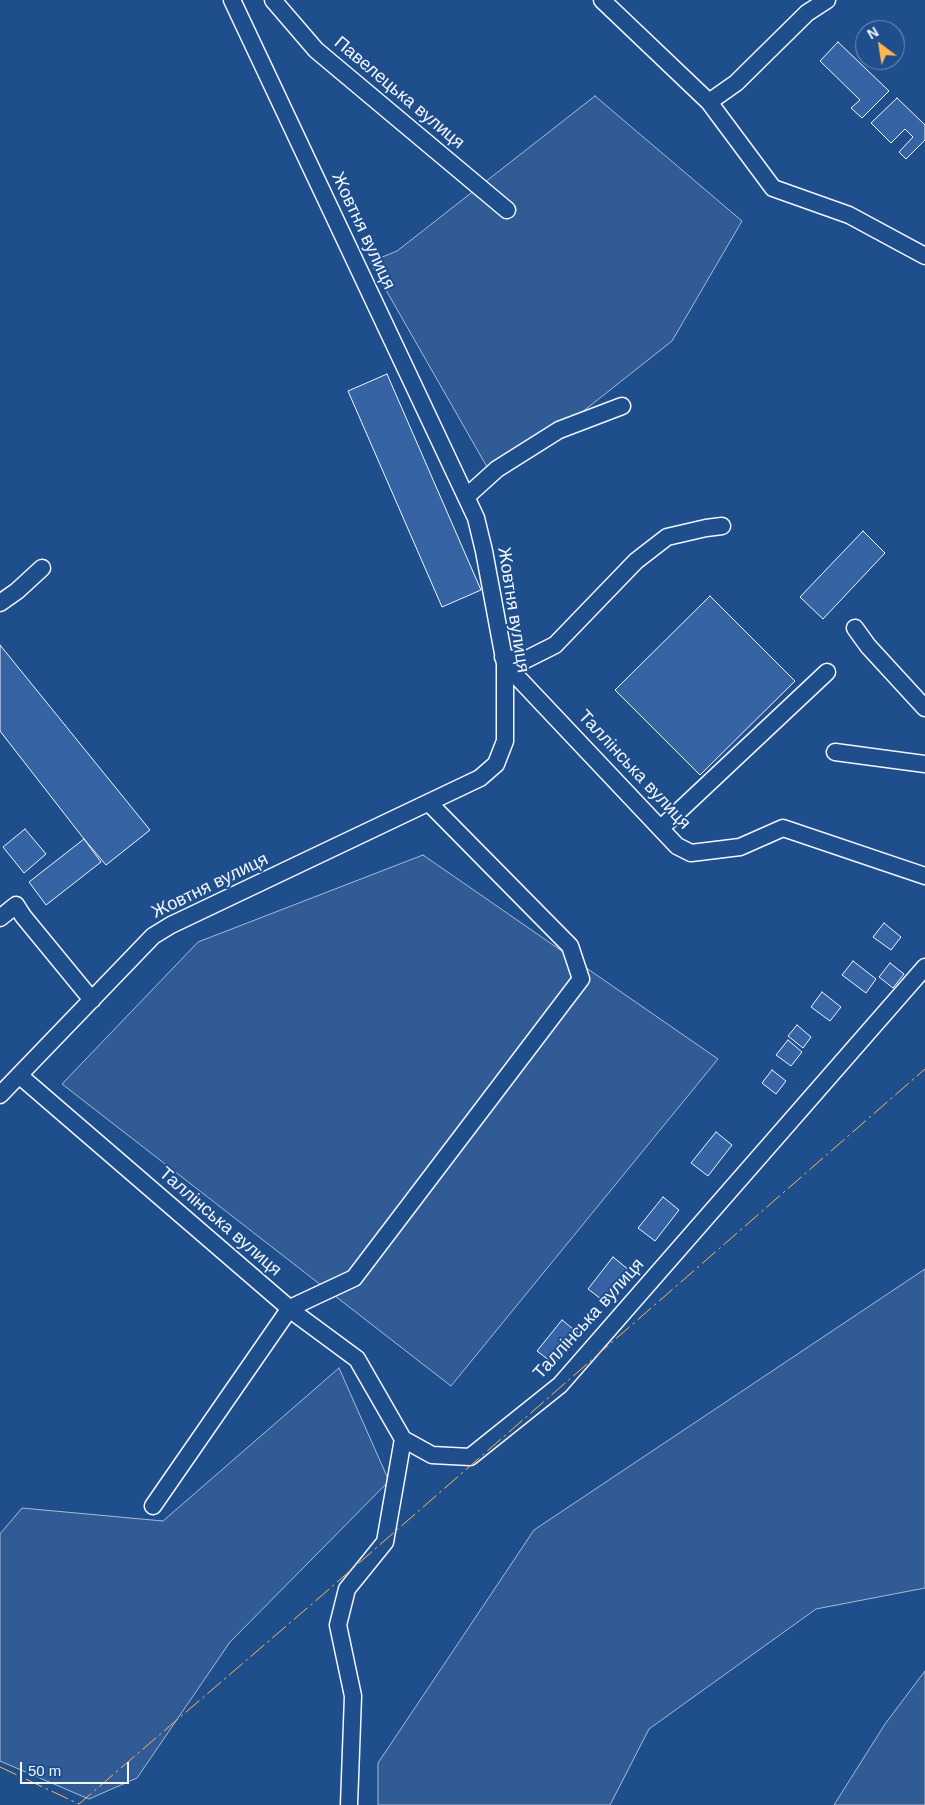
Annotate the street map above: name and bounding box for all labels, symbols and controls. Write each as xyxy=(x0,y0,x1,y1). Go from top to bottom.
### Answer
north arrow xyxy=(855,20,905,70)
text: N xyxy=(864,24,881,42)
street label: Павелецька вулиця xyxy=(329,32,469,154)
street label: Жовтня вулиця xyxy=(326,169,400,293)
street label: Жовтня вулиця xyxy=(492,546,534,674)
street label: Таллінська вулиця xyxy=(573,706,695,834)
street label: Жовтня вулиця xyxy=(148,848,272,924)
street label: Таллінська вулиця xyxy=(154,1163,286,1281)
street label: Таллінська вулиця xyxy=(529,1254,649,1384)
scale bar xyxy=(22,1752,131,1784)
text: 50 m xyxy=(28,1762,61,1779)

